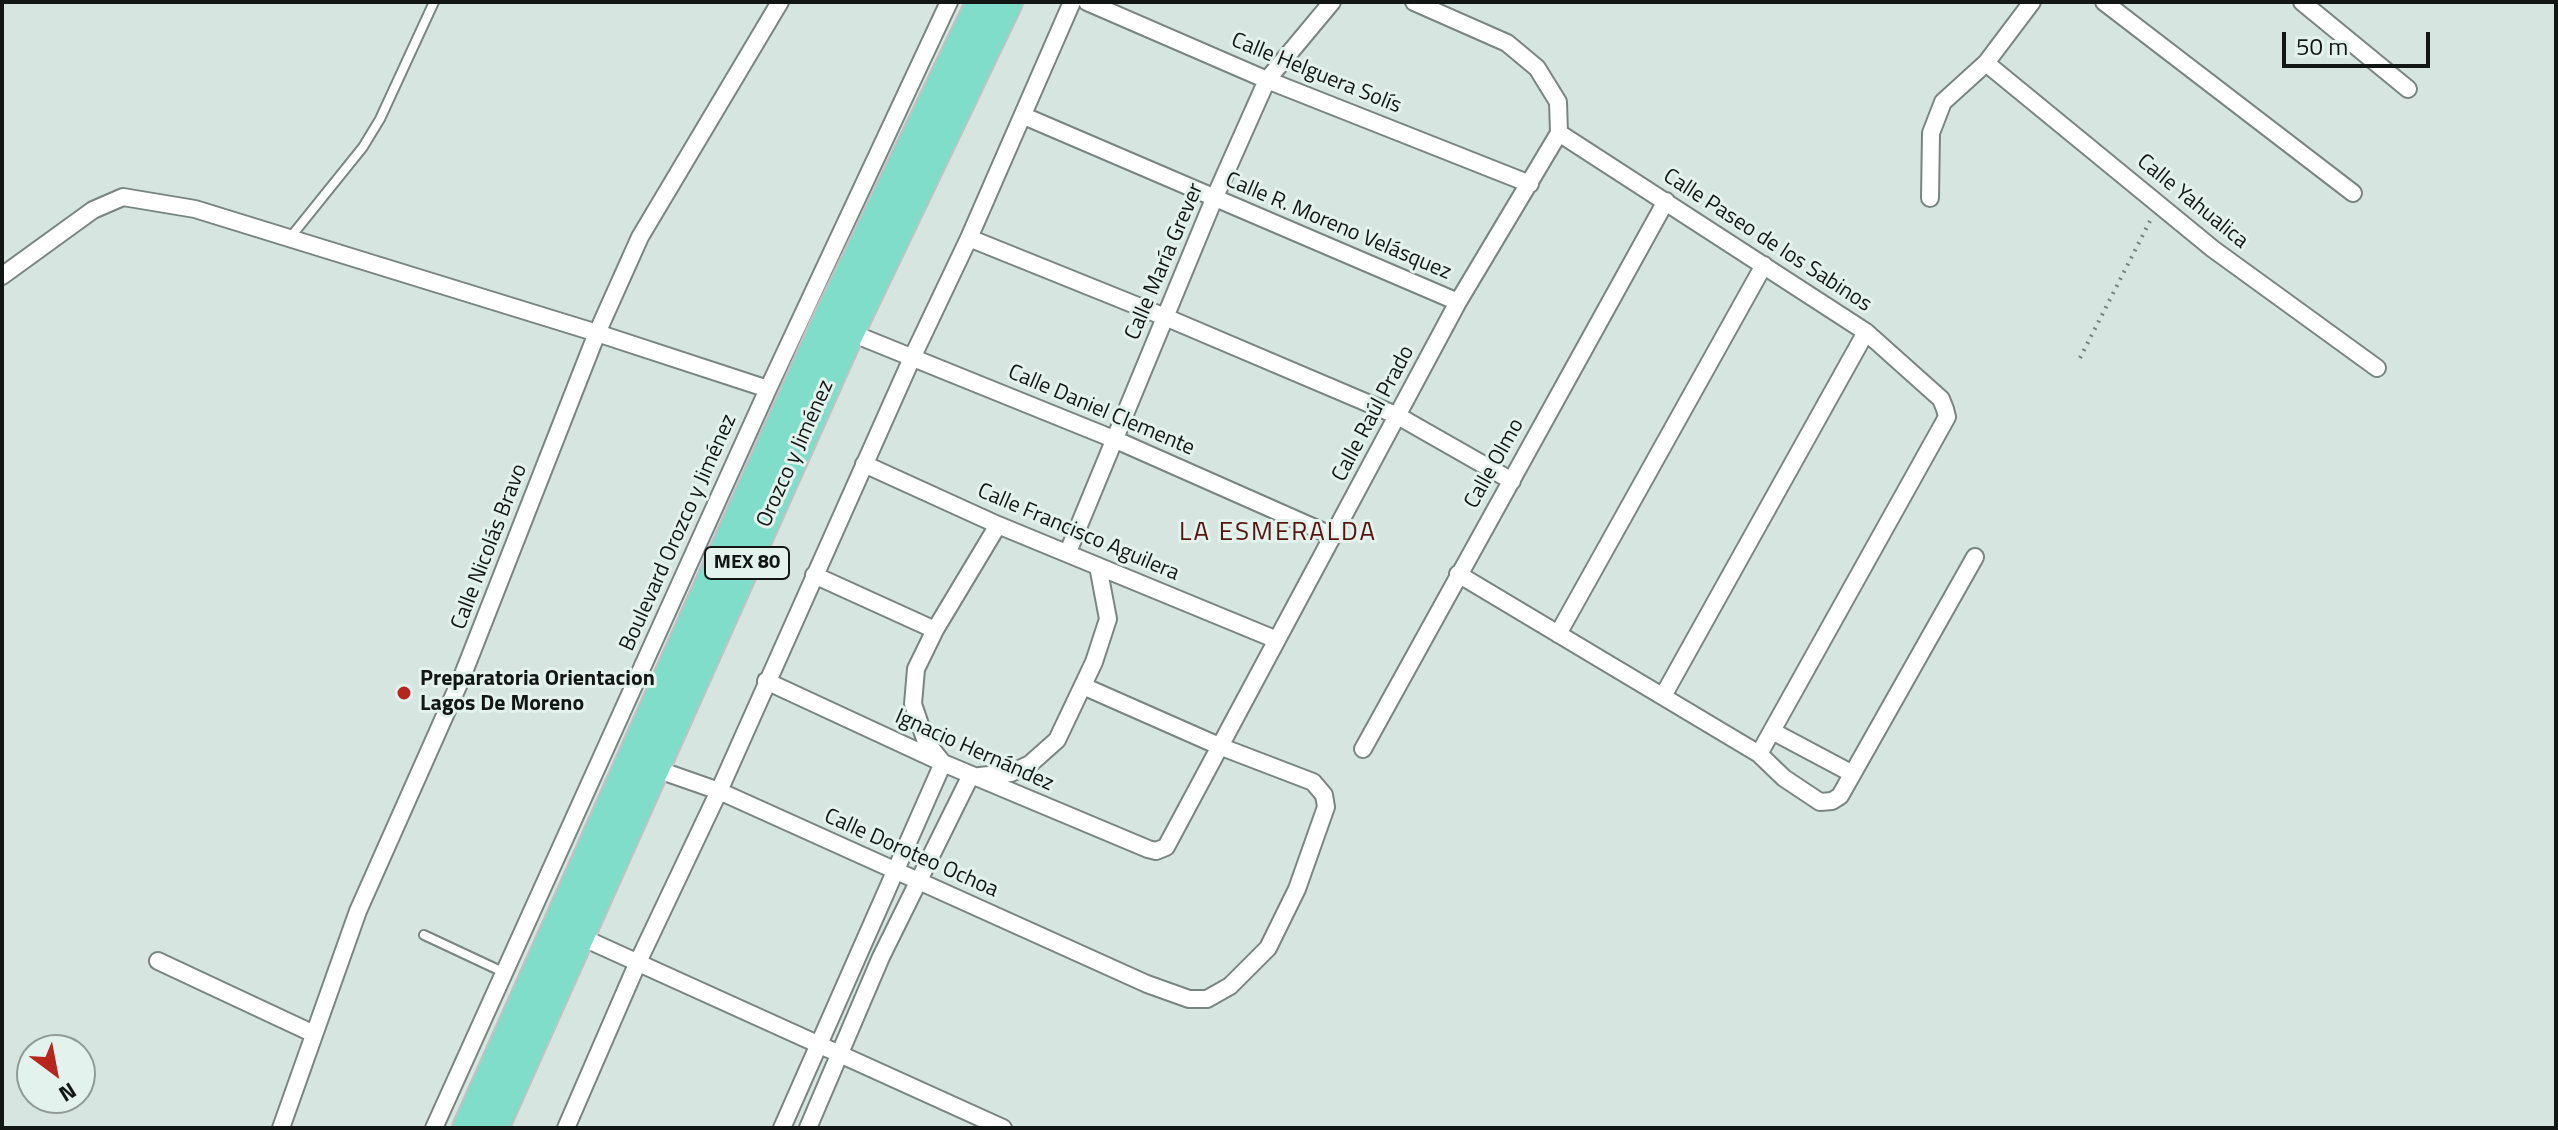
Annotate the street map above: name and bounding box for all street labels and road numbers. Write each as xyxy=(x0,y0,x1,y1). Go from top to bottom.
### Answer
street label: Calle Helguera Solís xyxy=(1227,28,1405,120)
street label: Calle Yahualica xyxy=(2131,149,2253,255)
street label: Calle Paseo de los Sabinos xyxy=(1658,164,1876,318)
street label: Calle R. Moreno Velásquez xyxy=(1221,167,1455,287)
street label: Calle María Grever xyxy=(1120,180,1210,344)
street label: Calle Raúl Prado xyxy=(1327,341,1421,487)
street label: Calle Daniel Clemente xyxy=(1004,360,1198,462)
street label: Orozco y Jiménez xyxy=(752,376,840,532)
street label: Boulevard Orozco y Jiménez xyxy=(615,410,743,656)
street label: Calle Olmo xyxy=(1460,414,1530,514)
street label: Calle Nicolás Bravo xyxy=(446,461,534,633)
street label: Calle Francisco Aguilera xyxy=(973,479,1183,587)
road number: MEX 80 xyxy=(705,547,789,579)
street label: Ignacio Hernández xyxy=(890,704,1058,798)
street label: Calle Doroteo Ochoa xyxy=(820,804,1002,904)

